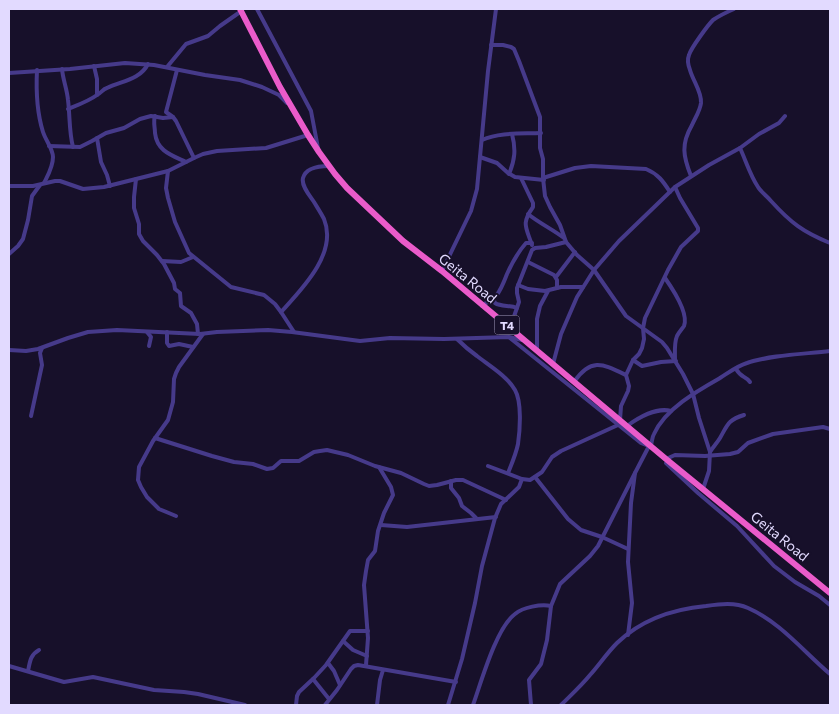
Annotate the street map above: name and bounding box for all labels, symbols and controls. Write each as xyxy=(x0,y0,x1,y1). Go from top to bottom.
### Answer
street label: Geita Road xyxy=(436,249,500,307)
road number: T4 xyxy=(494,316,520,334)
street label: Geita Road xyxy=(748,507,812,565)

